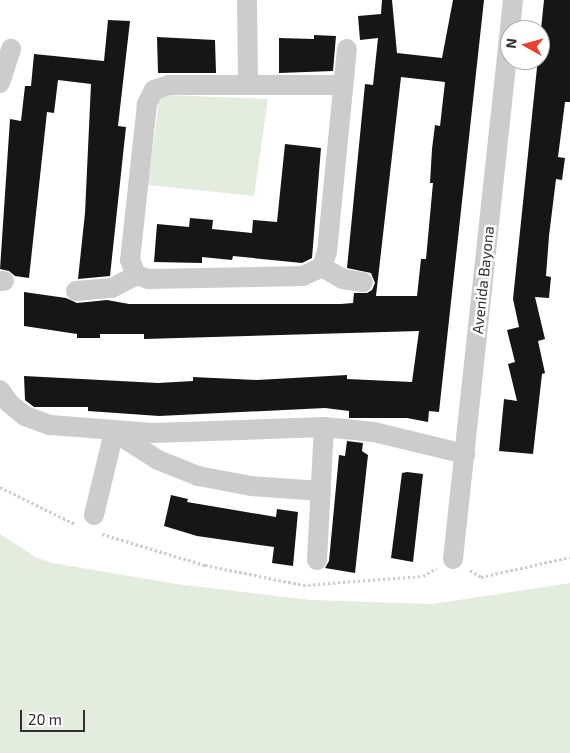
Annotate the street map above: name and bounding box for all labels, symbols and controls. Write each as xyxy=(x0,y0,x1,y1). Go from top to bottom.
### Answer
north arrow xyxy=(500,20,550,70)
text: N xyxy=(502,37,520,49)
street label: Avenida Bayona xyxy=(468,225,498,335)
scale bar xyxy=(22,700,88,732)
text: 20 m xyxy=(28,710,62,728)

